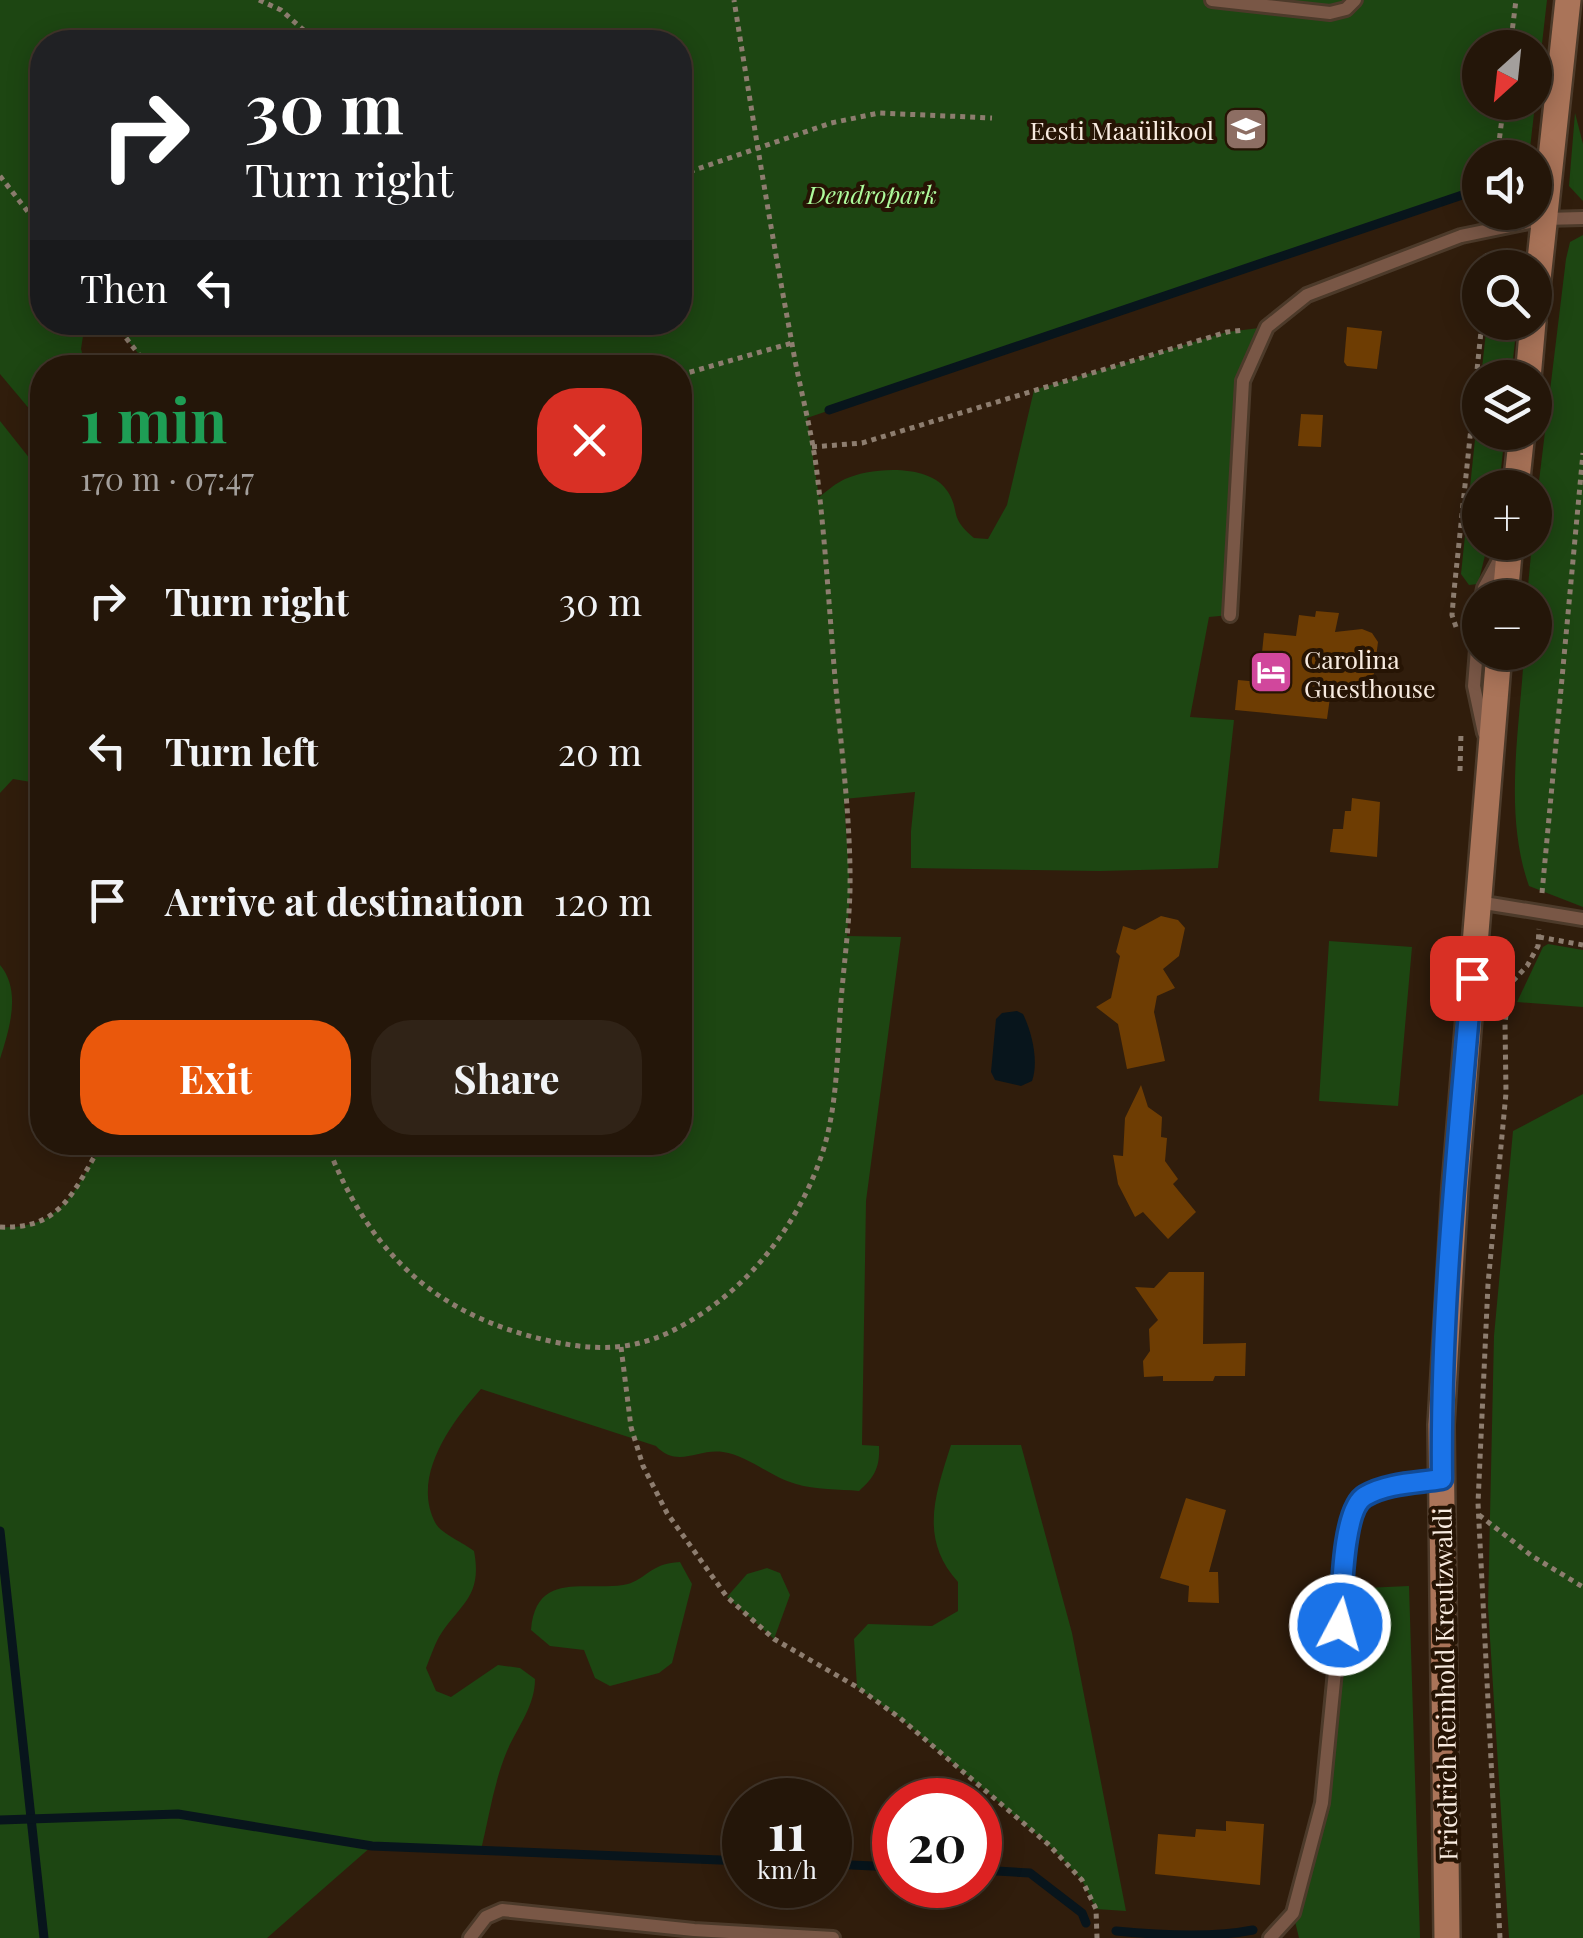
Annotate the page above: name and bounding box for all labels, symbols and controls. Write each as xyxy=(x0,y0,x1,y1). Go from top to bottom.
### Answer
north arrow xyxy=(1462,30,1552,120)
map controls xyxy=(1462,30,1552,670)
text: 30 m xyxy=(245,58,404,152)
icon: right xyxy=(80,70,210,200)
school or university icon: Eesti Maaülikool xyxy=(1223,106,1269,152)
place label: Eesti Maaülikool xyxy=(1030,113,1214,146)
button: sound xyxy=(1462,140,1552,230)
text: Turn right xyxy=(245,148,453,208)
park label: Dendropark xyxy=(806,177,937,210)
button: search xyxy=(1462,250,1552,340)
icon: left xyxy=(188,260,243,315)
text: Then xyxy=(80,262,168,313)
button: layers xyxy=(1462,360,1552,450)
text: 1 min xyxy=(80,378,227,458)
button: close xyxy=(537,388,642,493)
text: 170 m · 07:47 xyxy=(80,456,254,499)
button: + xyxy=(1462,470,1552,560)
icon: right xyxy=(80,573,135,628)
text: Turn right xyxy=(165,575,349,626)
text: 30 m xyxy=(559,575,642,626)
button: − xyxy=(1462,580,1552,670)
place label: Carolina Guesthouse xyxy=(1304,642,1436,704)
hotel icon: Carolina Guesthouse xyxy=(1248,649,1294,695)
icon: left xyxy=(80,723,135,778)
text: Turn left xyxy=(165,725,318,776)
text: 20 m xyxy=(558,725,642,776)
icon: arrive xyxy=(80,873,135,928)
text: Arrive at destination xyxy=(165,875,524,926)
text: 120 m xyxy=(554,875,652,926)
pin xyxy=(1430,936,1515,1021)
icon: arrive xyxy=(1445,951,1500,1006)
button: Exit xyxy=(80,1020,351,1135)
button: Share xyxy=(371,1020,642,1135)
street label: Friedrich Reinhold Kreutzwaldi xyxy=(1424,1507,1464,1861)
position arrow xyxy=(1288,1573,1392,1677)
speed limit sign: 20 xyxy=(872,1778,1002,1908)
text: 11 xyxy=(768,1797,806,1864)
text: km/h xyxy=(757,1852,817,1885)

